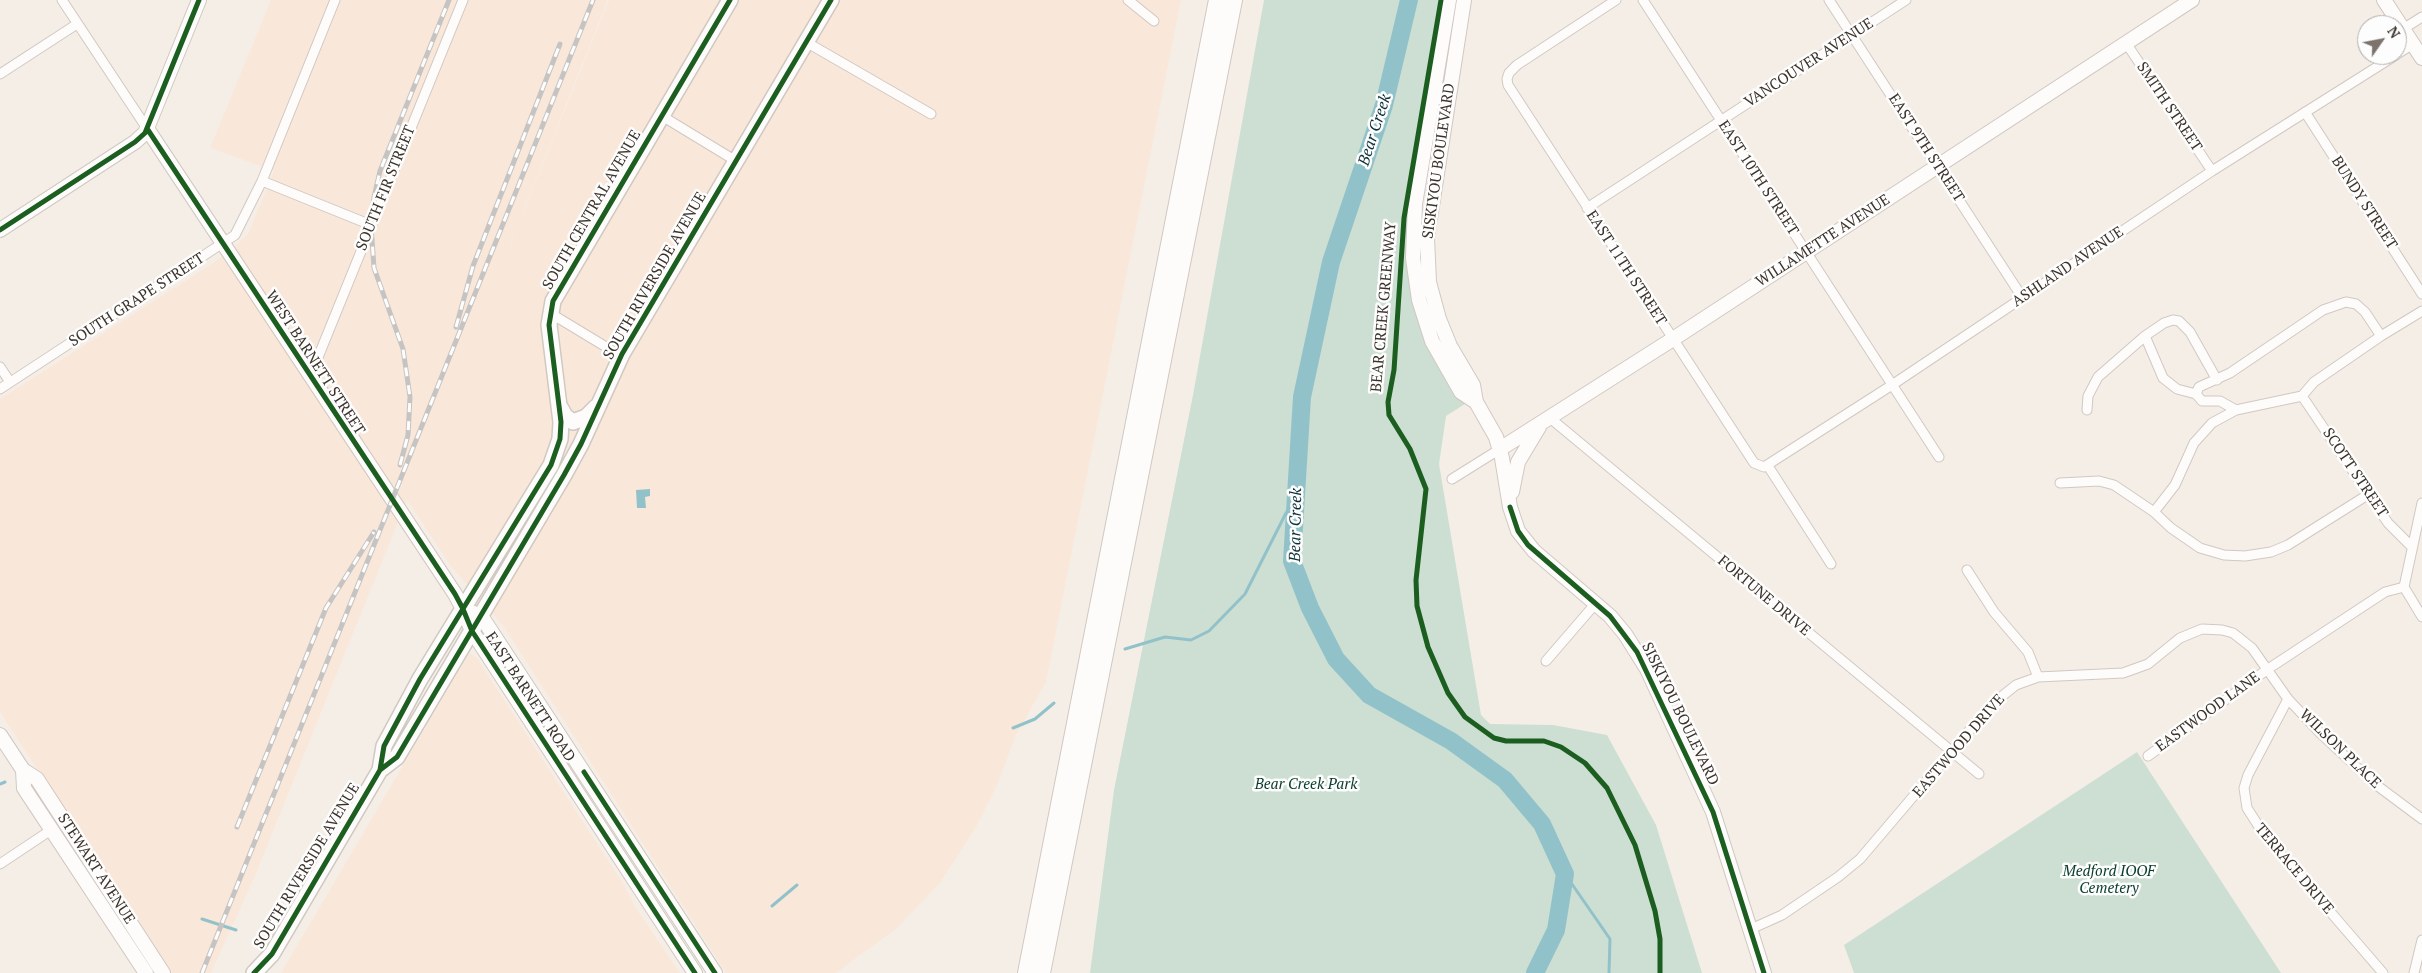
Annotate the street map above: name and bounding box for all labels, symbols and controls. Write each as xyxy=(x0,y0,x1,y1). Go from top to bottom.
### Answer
street label: VANCOUVER AVENUE xyxy=(1741,15,1877,111)
north arrow xyxy=(2357,15,2407,65)
text: N xyxy=(2383,22,2405,42)
street label: SMITH STREET xyxy=(2133,59,2205,155)
street label: SISKIYOU BOULEVARD xyxy=(1419,82,1459,240)
street label: EAST 9TH STREET xyxy=(1884,91,1968,205)
water label: Bear Creek xyxy=(1354,92,1396,168)
street label: EAST 10TH STREET xyxy=(1714,117,1802,239)
street label: SOUTH FIR STREET xyxy=(353,123,419,253)
street label: SOUTH CENTRAL AVENUE xyxy=(539,127,645,293)
street label: BUNDY STREET xyxy=(2327,153,2401,253)
street label: SOUTH RIVERSIDE AVENUE xyxy=(600,189,710,363)
street label: WILLAMETTE AVENUE xyxy=(1753,191,1893,291)
street label: EAST 11TH STREET xyxy=(1582,207,1670,329)
street label: BEAR CREEK GREENWAY xyxy=(1368,221,1400,393)
street label: ASHLAND AVENUE xyxy=(2009,223,2127,311)
street label: SOUTH GRAPE STREET xyxy=(66,249,208,351)
street label: WEST BARNETT STREET xyxy=(262,288,368,438)
street label: SCOTT STREET xyxy=(2318,425,2392,521)
water label: Bear Creek xyxy=(1286,488,1306,562)
street label: FORTUNE DRIVE xyxy=(1714,552,1814,640)
street label: EAST BARNETT ROAD xyxy=(481,629,579,765)
street label: SISKIYOU BOULEVARD xyxy=(1638,640,1722,788)
street label: EASTWOOD LANE xyxy=(2152,668,2264,756)
street label: EASTWOOD DRIVE xyxy=(1909,691,2009,801)
street label: WILSON PLACE xyxy=(2296,706,2384,792)
park label: Bear Creek Park xyxy=(1255,776,1357,794)
street label: SOUTH RIVERSIDE AVENUE xyxy=(250,780,364,952)
street label: STEWART AVENUE xyxy=(54,810,138,928)
street label: TERRACE DRIVE xyxy=(2251,820,2337,918)
park label: Medford IOOF Cemetery xyxy=(2063,863,2155,898)

